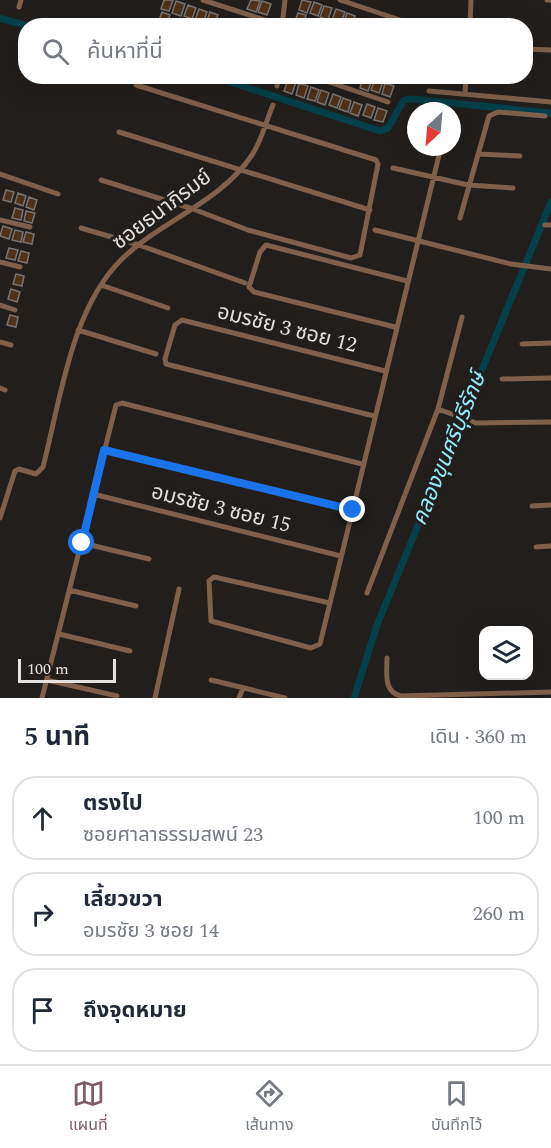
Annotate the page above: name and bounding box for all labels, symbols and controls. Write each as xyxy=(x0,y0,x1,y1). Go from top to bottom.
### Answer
search box xyxy=(18,18,533,84)
icon: search xyxy=(39,35,72,68)
text: ค้นหาที่นี่ xyxy=(87,35,163,68)
north arrow xyxy=(407,102,461,156)
street label: ซอยธนาภิรมย์ xyxy=(106,162,219,258)
street label: อมรชัย 3 ซอย 12 xyxy=(214,296,360,362)
water label: คลองขุนศรีบุรีรักษ์ xyxy=(403,364,496,531)
street label: อมรชัย 3 ซอย 15 xyxy=(148,476,294,542)
route end xyxy=(339,496,365,522)
route start xyxy=(68,529,94,555)
map controls xyxy=(479,626,533,680)
button: layers xyxy=(479,626,533,680)
scale bar xyxy=(18,656,116,684)
text: 100 m xyxy=(27,657,69,681)
text: 5 นาที xyxy=(24,717,90,757)
text: เดิน · 360 m xyxy=(430,722,527,752)
text: ตรงไป xyxy=(83,787,143,820)
icon: ahead xyxy=(26,802,59,835)
text: 100 m xyxy=(473,803,525,833)
text: ซอยศาลาธรรมสพน์ 23 xyxy=(83,820,263,850)
text: เลี้ยวขวา xyxy=(83,883,163,916)
icon: right xyxy=(26,898,59,931)
text: 260 m xyxy=(473,899,525,929)
text: อมรชัย 3 ซอย 14 xyxy=(83,916,219,946)
icon: arrive xyxy=(26,994,59,1027)
text: ถึงจุดหมาย xyxy=(83,994,187,1027)
tab: แผนที่ xyxy=(69,1077,108,1137)
tab: เส้นทาง xyxy=(245,1077,293,1137)
tab: บันทึกไว้ xyxy=(431,1077,482,1137)

